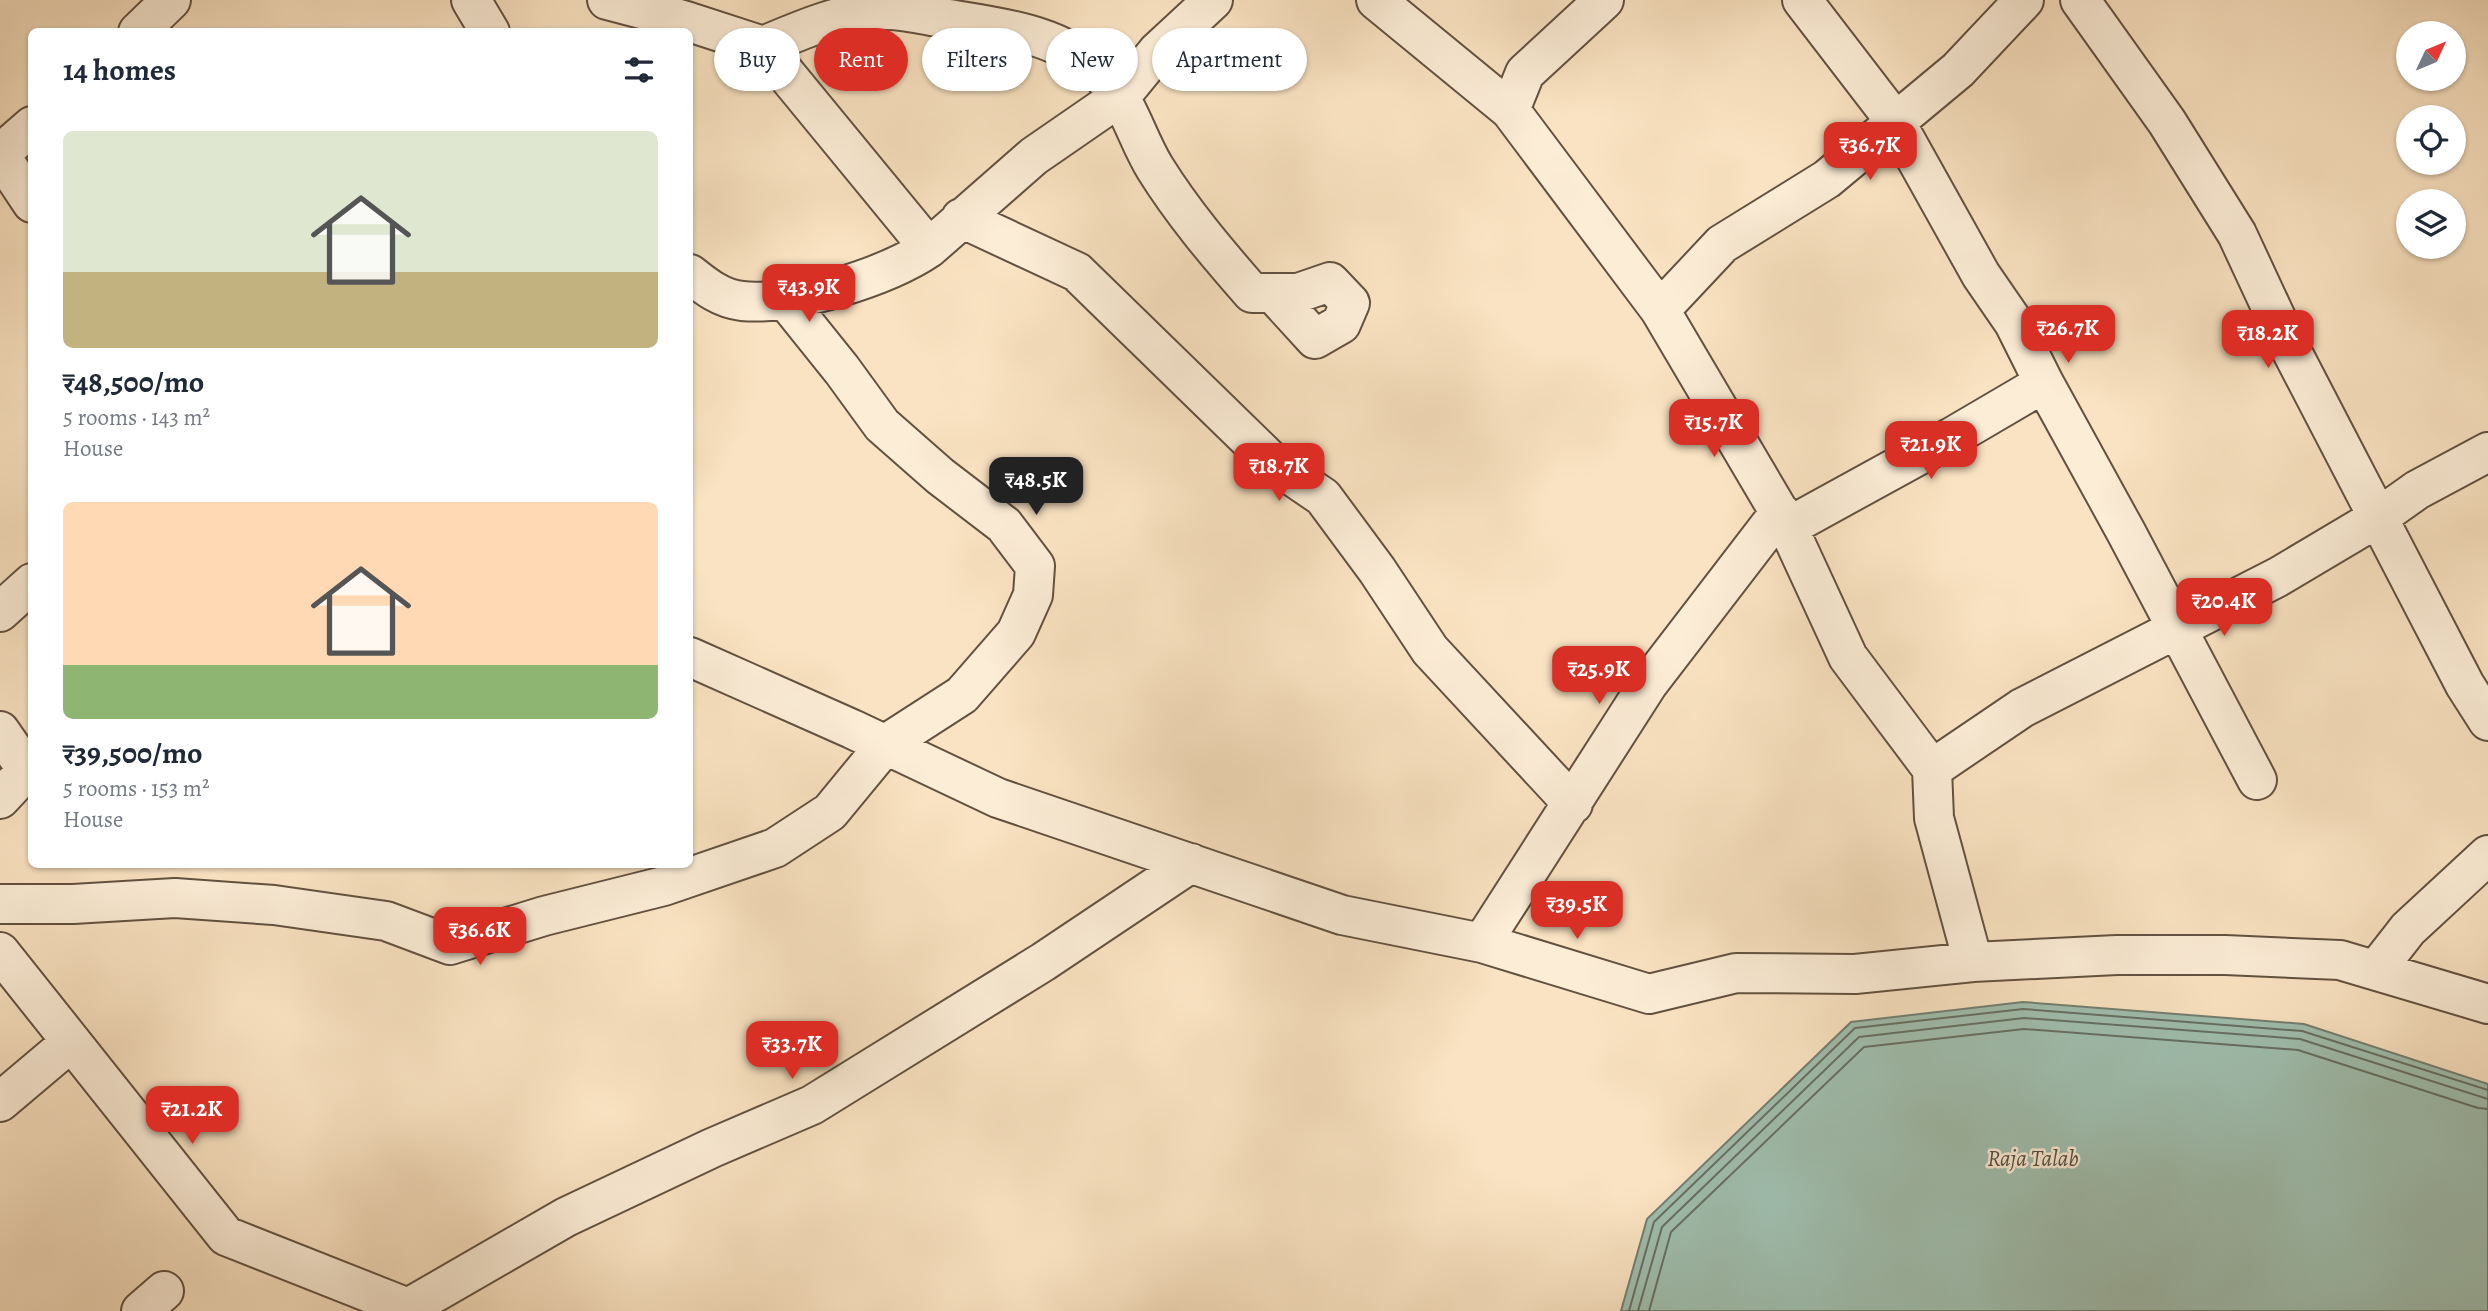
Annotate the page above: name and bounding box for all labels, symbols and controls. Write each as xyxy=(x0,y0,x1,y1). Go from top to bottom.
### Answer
north arrow xyxy=(2396,21,2466,91)
map controls xyxy=(2396,21,2466,259)
chip: Buy xyxy=(714,28,800,91)
chip: Rent xyxy=(814,28,908,91)
chip: Filters xyxy=(922,28,1032,91)
chip: New xyxy=(1046,28,1138,91)
chip: Apartment xyxy=(1152,28,1307,91)
text: 14 homes xyxy=(63,50,176,90)
icon: filters xyxy=(620,51,658,89)
button: locate xyxy=(2396,105,2466,175)
pin: ₹36.7K xyxy=(1813,122,1927,182)
text: ₹36.7K xyxy=(1840,129,1900,160)
icon: home xyxy=(298,177,424,303)
button: layers xyxy=(2396,189,2466,259)
pin: ₹43.9K xyxy=(752,264,866,324)
text: ₹43.9K xyxy=(778,271,840,302)
pin: ₹26.7K xyxy=(2011,306,2125,365)
pin: ₹18.2K xyxy=(2211,310,2325,370)
text: ₹26.7K xyxy=(2037,312,2099,343)
text: ₹18.2K xyxy=(2238,317,2298,348)
text: ₹48,500/mo xyxy=(63,362,204,402)
pin: ₹15.7K xyxy=(1657,400,1771,459)
text: 5 rooms · 143 m² xyxy=(63,402,210,433)
text: ₹15.7K xyxy=(1685,406,1743,437)
pin: ₹21.9K xyxy=(1874,421,1988,481)
text: ₹21.9K xyxy=(1901,428,1961,459)
text: House xyxy=(63,433,123,464)
pin: ₹18.7K xyxy=(1222,444,1336,503)
text: ₹18.7K xyxy=(1249,450,1309,481)
pin: ₹48.5K xyxy=(979,458,1093,517)
text: ₹48.5K xyxy=(1005,464,1067,495)
icon: home xyxy=(298,548,424,674)
pin: ₹20.4K xyxy=(2167,578,2281,638)
text: ₹20.4K xyxy=(2192,585,2256,616)
pin: ₹25.9K xyxy=(1542,646,1656,706)
text: ₹25.9K xyxy=(1568,653,1630,684)
text: ₹39,500/mo xyxy=(63,733,203,773)
text: 5 rooms · 153 m² xyxy=(63,773,210,804)
text: House xyxy=(63,804,123,835)
pin: ₹39.5K xyxy=(1520,881,1634,941)
text: ₹39.5K xyxy=(1547,888,1607,919)
pin: ₹36.6K xyxy=(423,908,537,967)
text: ₹36.6K xyxy=(449,914,511,945)
pin: ₹33.7K xyxy=(735,1021,849,1081)
text: ₹33.7K xyxy=(762,1028,822,1059)
pin: ₹21.2K xyxy=(135,1086,249,1146)
text: ₹21.2K xyxy=(162,1093,222,1124)
water label: Raja Talab xyxy=(1987,1143,2079,1174)

